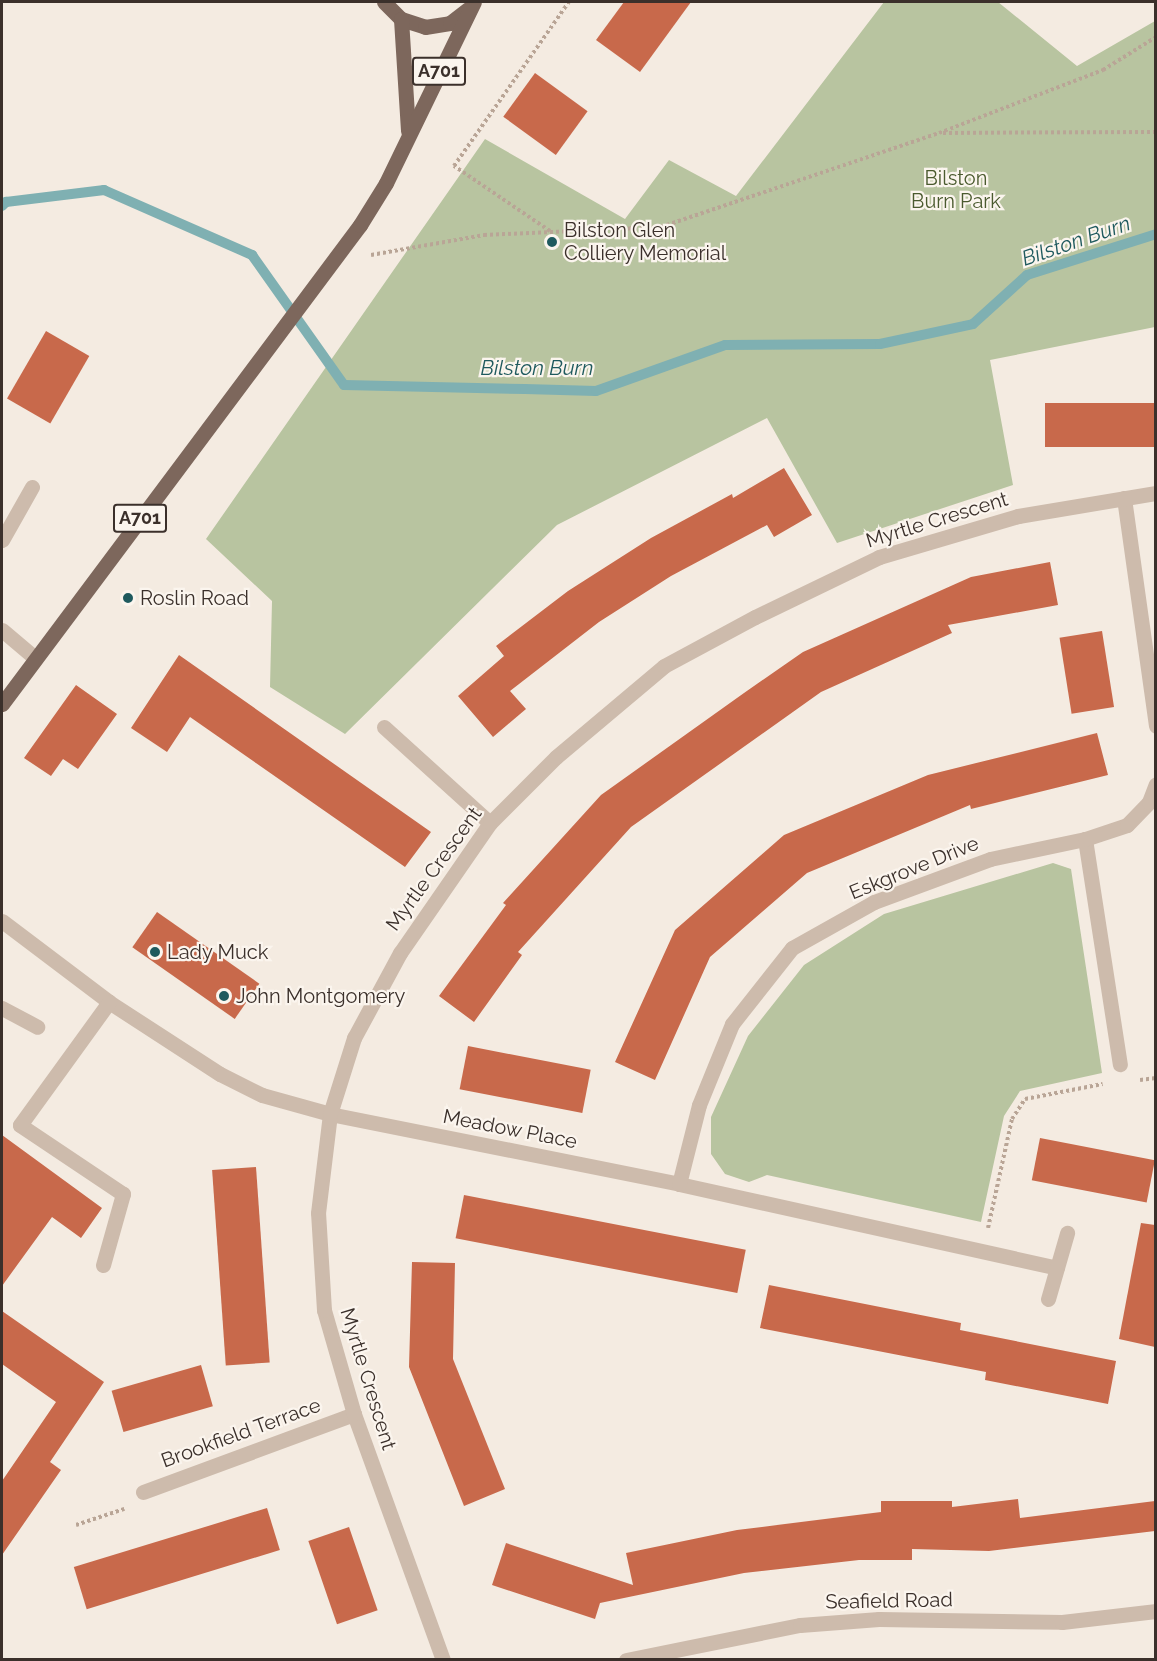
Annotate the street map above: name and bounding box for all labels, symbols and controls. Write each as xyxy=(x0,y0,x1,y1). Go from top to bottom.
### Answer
road number: A701 xyxy=(412,56,466,86)
park label: Bilston Burn Park xyxy=(911,167,1001,214)
water label: Bilston Burn xyxy=(1018,211,1134,271)
place label: Bilston Glen Colliery Memorial xyxy=(564,219,727,266)
marker: Bilston Glen Colliery Memorial xyxy=(545,235,559,249)
water label: Bilston Burn xyxy=(480,355,594,381)
street label: Myrtle Crescent xyxy=(863,487,1011,553)
road number: A701 xyxy=(113,503,167,533)
place label: Roslin Road xyxy=(140,586,249,610)
marker: Roslin Road xyxy=(121,591,135,605)
street label: Myrtle Crescent xyxy=(381,802,487,936)
street label: Eskgrove Drive xyxy=(846,831,982,905)
place label: Lady Muck xyxy=(167,940,269,964)
marker: Lady Muck xyxy=(148,945,162,959)
place label: John Montgomery xyxy=(236,984,405,1008)
marker: John Montgomery xyxy=(217,989,231,1003)
street label: Meadow Place xyxy=(441,1104,579,1154)
street label: Myrtle Crescent xyxy=(335,1305,401,1453)
street label: Brookfield Terrace xyxy=(158,1393,324,1473)
street label: Seafield Road xyxy=(825,1588,953,1614)

